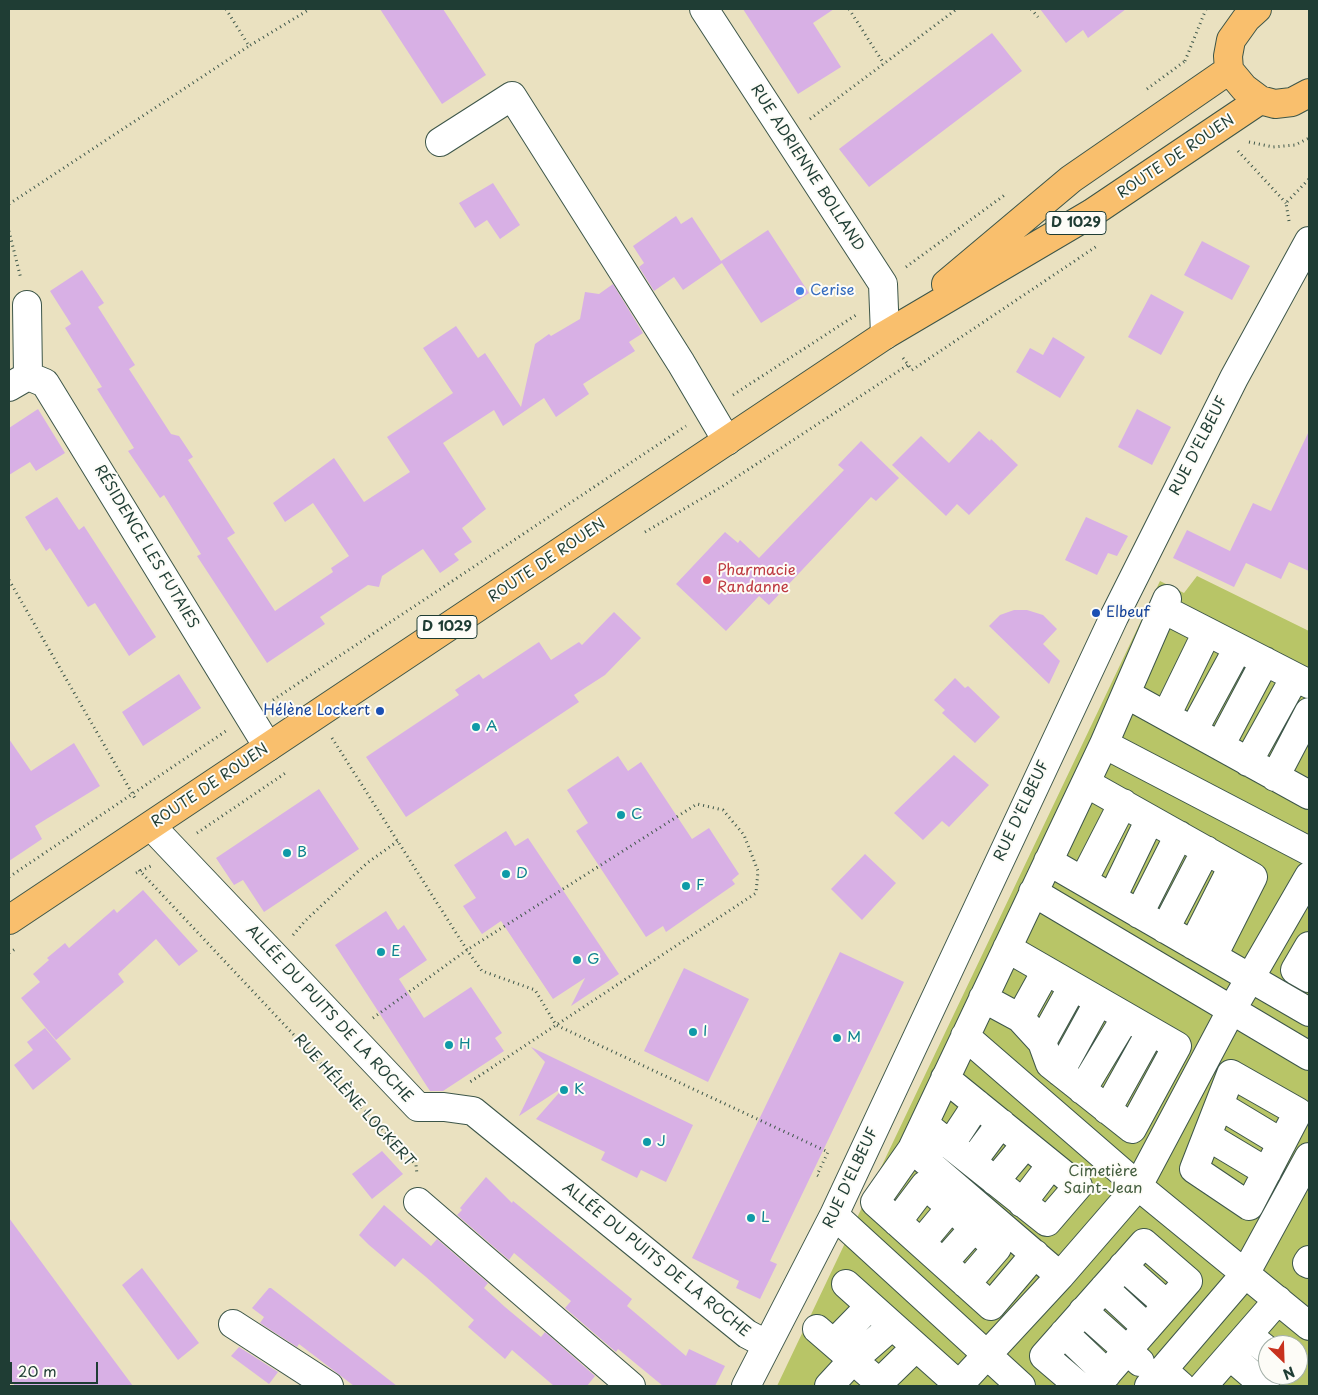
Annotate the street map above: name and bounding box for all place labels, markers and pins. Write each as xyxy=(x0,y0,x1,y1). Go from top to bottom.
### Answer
place label: Cerise xyxy=(810,282,854,300)
marker: Cerise xyxy=(794,285,806,297)
place label: Pharmacie Randanne xyxy=(717,562,796,597)
marker: Pharmacie Randanne xyxy=(701,574,713,586)
place label: Elbeuf xyxy=(1106,604,1150,622)
marker: Elbeuf xyxy=(1090,607,1102,619)
place label: Hélène Lockert xyxy=(263,702,370,720)
marker: Hélène Lockert xyxy=(374,705,386,717)
place label: A xyxy=(486,718,497,736)
marker: A xyxy=(470,721,482,733)
place label: C xyxy=(631,806,643,824)
marker: C xyxy=(615,809,627,821)
place label: B xyxy=(297,844,307,862)
marker: B xyxy=(281,847,293,859)
place label: D xyxy=(516,865,528,883)
marker: D xyxy=(500,868,512,880)
place label: F xyxy=(696,877,705,895)
marker: F xyxy=(680,880,692,892)
place label: E xyxy=(391,943,400,961)
marker: E xyxy=(375,946,387,958)
place label: G xyxy=(587,951,600,969)
marker: G xyxy=(571,954,583,966)
place label: I xyxy=(703,1023,708,1041)
marker: I xyxy=(687,1026,699,1038)
place label: M xyxy=(847,1029,861,1047)
marker: M xyxy=(831,1032,843,1044)
place label: H xyxy=(459,1036,471,1054)
marker: H xyxy=(443,1039,455,1051)
place label: K xyxy=(574,1081,584,1099)
marker: K xyxy=(558,1084,570,1096)
place label: J xyxy=(657,1133,666,1151)
marker: J xyxy=(641,1136,653,1148)
place label: L xyxy=(761,1209,770,1227)
marker: L xyxy=(745,1212,757,1224)

